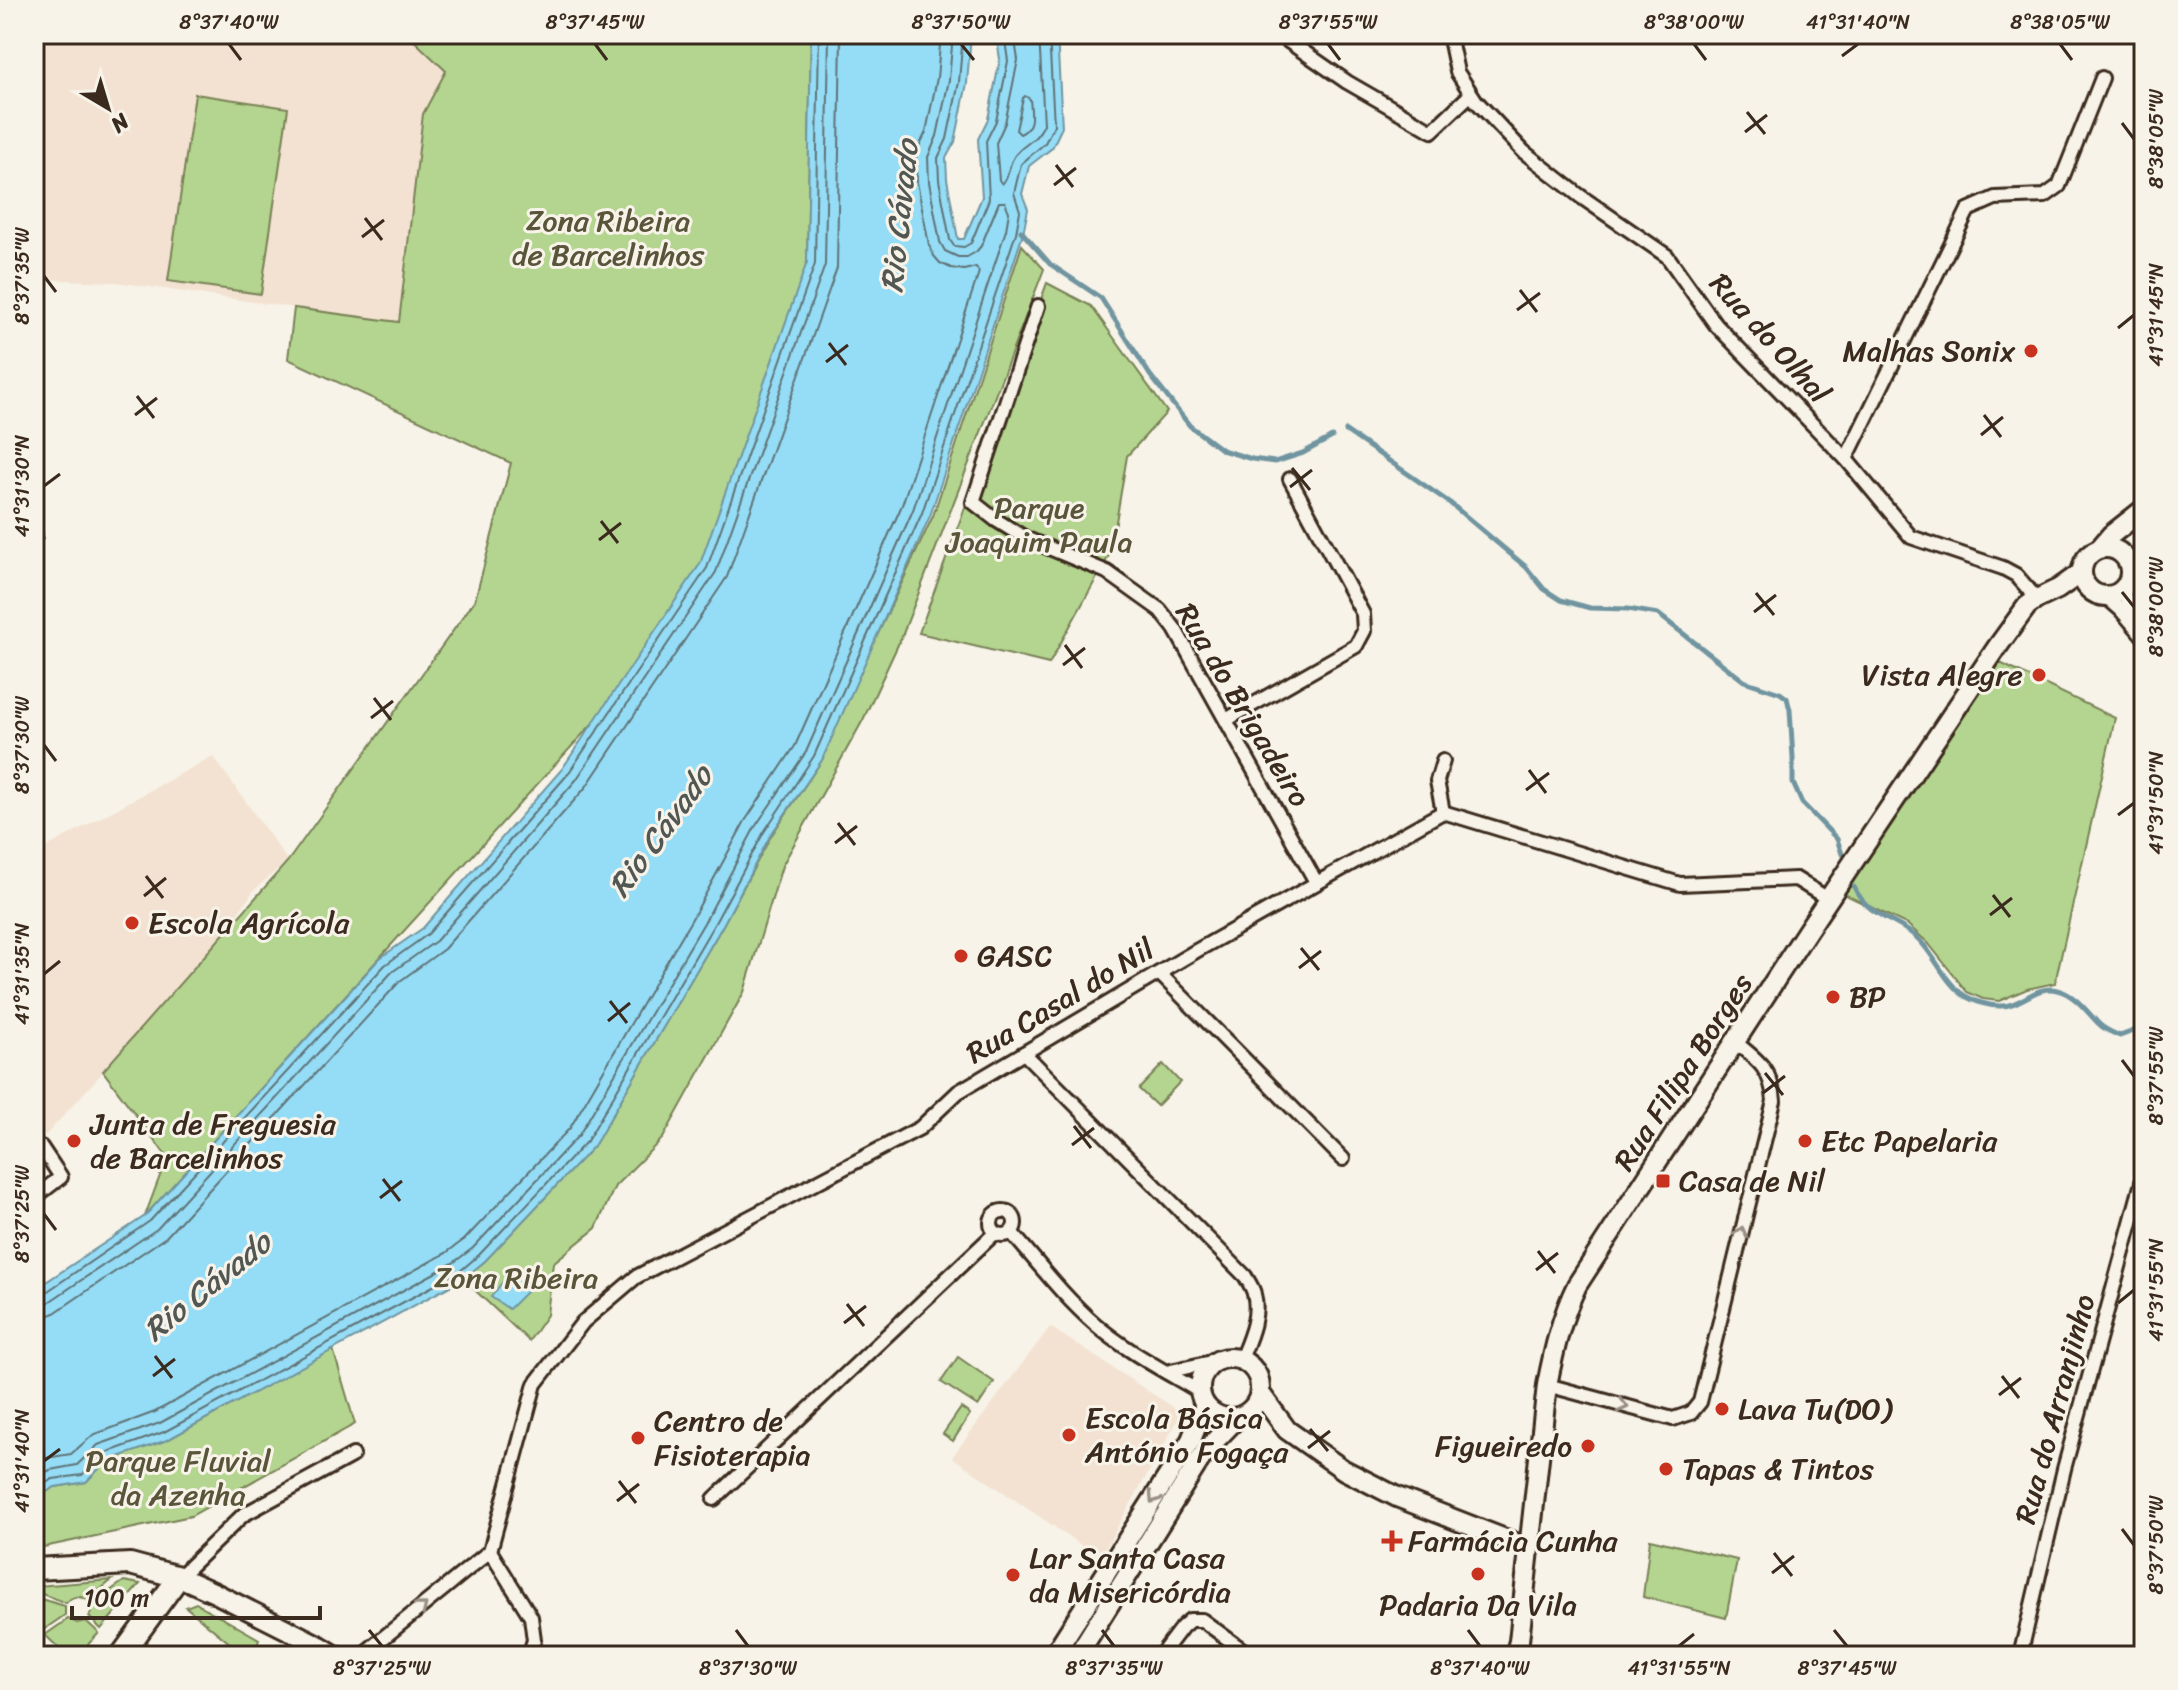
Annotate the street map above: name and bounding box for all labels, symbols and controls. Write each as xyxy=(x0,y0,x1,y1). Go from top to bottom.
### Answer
text: 8°37'40"W xyxy=(179,5,279,40)
text: 8°37'45"W xyxy=(546,5,645,40)
text: 8°37'50"W xyxy=(911,5,1011,40)
text: 8°37'55"W xyxy=(1279,5,1378,40)
text: 8°38'00"W xyxy=(1644,5,1745,40)
text: 41°31'40"N xyxy=(1806,5,1910,40)
text: 8°38'05"W xyxy=(2010,5,2110,40)
north arrow xyxy=(68,68,148,148)
text: 8°38'05"W xyxy=(2139,89,2174,189)
text: N xyxy=(101,103,139,144)
water label: Rio Cávado xyxy=(863,134,936,295)
park label: Zona Ribeira de Barcelinhos xyxy=(512,194,704,282)
text: 8°37'35"W xyxy=(5,227,40,325)
street label: Rua do Olhal xyxy=(1695,259,1846,418)
text: 41°31'45"N xyxy=(2139,263,2174,367)
place label: Malhas Sonix xyxy=(1843,324,2016,378)
marker: Malhas Sonix xyxy=(2022,342,2040,360)
text: 41°31'30"N xyxy=(5,435,40,537)
park label: Parque Joaquim Paula xyxy=(944,481,1133,569)
text: 8°38'00"W xyxy=(2139,556,2174,657)
street label: Rua do Brigadeiro xyxy=(1160,592,1326,818)
place label: Vista Alegre xyxy=(1862,648,2023,702)
marker: Vista Alegre xyxy=(2030,666,2048,684)
text: 8°37'30"W xyxy=(5,696,40,794)
water label: Rio Cávado xyxy=(592,750,730,910)
text: 41°31'50"N xyxy=(2139,751,2174,855)
place label: Escola Agrícola xyxy=(148,896,350,950)
marker: Escola Agrícola xyxy=(123,914,141,932)
street label: Rua Casal do Nil xyxy=(955,922,1166,1079)
text: 41°31'35"N xyxy=(5,923,40,1025)
place label: GASC xyxy=(977,929,1052,983)
marker: GASC xyxy=(952,947,970,965)
street label: Rua Filipa Borges xyxy=(1598,962,1768,1182)
place label: BP xyxy=(1849,970,1886,1024)
marker: BP xyxy=(1824,988,1842,1006)
text: 8°37'55"W xyxy=(2139,1026,2174,1125)
place label: Junta de Freguesia de Barcelinhos xyxy=(89,1097,337,1185)
place label: Etc Papelaria xyxy=(1821,1114,1998,1168)
marker: Junta de Freguesia de Barcelinhos xyxy=(65,1132,83,1150)
marker: Etc Papelaria xyxy=(1796,1132,1814,1150)
place label: Casa de Nil xyxy=(1679,1154,1826,1208)
text: 8°37'25"W xyxy=(5,1164,40,1263)
marker: Casa de Nil xyxy=(1654,1172,1672,1190)
water label: Rio Cávado xyxy=(130,1214,287,1357)
one-way arrow xyxy=(1732,1226,1749,1240)
text: 41°31'55"N xyxy=(2139,1238,2174,1342)
park label: Zona Ribeira xyxy=(434,1251,598,1305)
street label: Rua do Arranjinho xyxy=(1998,1288,2112,1530)
place label: Lava Tu(DO) xyxy=(1738,1382,1893,1436)
place label: Escola Básica António Fogaça xyxy=(1084,1391,1289,1479)
place label: Centro de Fisioterapia xyxy=(654,1394,811,1482)
one-way arrow xyxy=(1615,1396,1629,1413)
marker: Lava Tu(DO) xyxy=(1713,1400,1731,1418)
text: 41°31'40"N xyxy=(5,1409,40,1513)
place label: Figueiredo xyxy=(1435,1419,1572,1473)
marker: Escola Básica António Fogaça xyxy=(1060,1426,1078,1444)
marker: Centro de Fisioterapia xyxy=(629,1429,647,1447)
park label: Parque Fluvial da Azenha xyxy=(85,1434,272,1522)
marker: Figueiredo xyxy=(1579,1437,1597,1455)
place label: Tapas & Tintos xyxy=(1682,1442,1874,1496)
marker: Tapas & Tintos xyxy=(1657,1460,1675,1478)
one-way arrow xyxy=(1149,1489,1164,1504)
text: 8°37'50"W xyxy=(2139,1495,2174,1595)
place label: Farmácia Cunha xyxy=(1408,1514,1619,1568)
place label: Lar Santa Casa da Misericórdia xyxy=(1029,1531,1231,1619)
marker: Farmácia Cunha xyxy=(1383,1532,1401,1550)
marker: Padaria Da Vila xyxy=(1469,1565,1487,1583)
marker: Lar Santa Casa da Misericórdia xyxy=(1004,1566,1022,1584)
scale bar xyxy=(72,1570,320,1620)
text: 100 m xyxy=(84,1577,149,1619)
place label: Padaria Da Vila xyxy=(1379,1578,1577,1632)
one-way arrow xyxy=(412,1602,427,1616)
text: 8°37'25"W xyxy=(333,1651,432,1686)
text: 8°37'30"W xyxy=(699,1651,797,1686)
text: 8°37'35"W xyxy=(1065,1651,1163,1686)
text: 8°37'40"W xyxy=(1430,1651,1530,1686)
text: 41°31'55"N xyxy=(1627,1651,1731,1686)
text: 8°37'45"W xyxy=(1798,1651,1897,1686)

